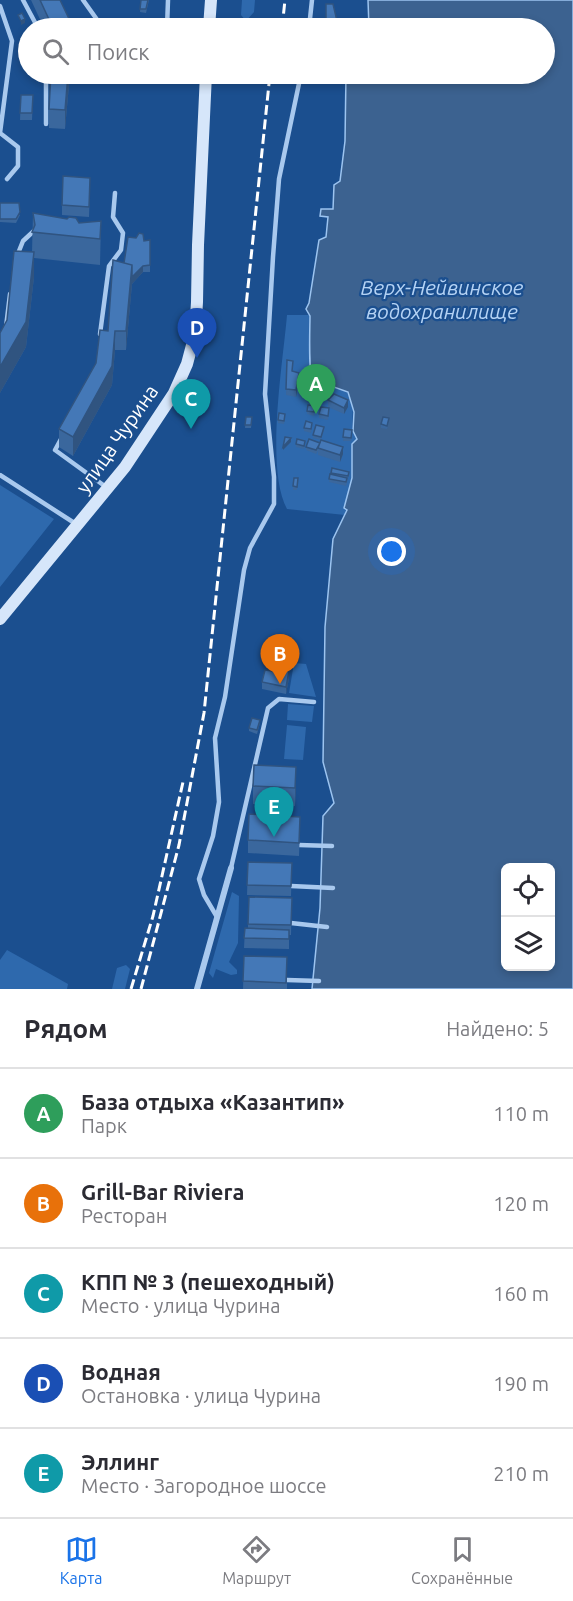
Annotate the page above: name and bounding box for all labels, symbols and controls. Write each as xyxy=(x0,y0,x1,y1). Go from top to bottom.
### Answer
search box xyxy=(18,18,555,84)
icon: search xyxy=(39,35,72,68)
text: Поиск xyxy=(87,39,150,64)
water label: Верх-Нейвинское водохранилище xyxy=(361,275,524,323)
pin: D xyxy=(178,308,216,358)
pin: A xyxy=(296,364,336,414)
street label: улица Чурина xyxy=(71,380,162,497)
pin: C xyxy=(172,380,210,429)
your location xyxy=(377,537,406,566)
pin: B xyxy=(260,634,300,684)
pin: E xyxy=(254,788,294,837)
map controls xyxy=(501,863,555,971)
button: locate xyxy=(501,863,555,917)
button: layers xyxy=(501,917,555,971)
text: Рядом xyxy=(24,1014,108,1043)
text: Найдено: 5 xyxy=(446,1017,549,1040)
text: База отдыха «Казантип» xyxy=(81,1089,344,1114)
text: A xyxy=(36,1102,51,1125)
text: 110 m xyxy=(493,1102,549,1125)
text: Парк xyxy=(81,1114,127,1137)
text: Grill-Bar Riviera xyxy=(81,1179,244,1204)
text: B xyxy=(37,1192,50,1215)
text: 120 m xyxy=(493,1192,549,1215)
text: Ресторан xyxy=(81,1204,167,1227)
text: КПП № 3 (пешеходный) xyxy=(81,1269,335,1294)
text: C xyxy=(37,1282,50,1305)
text: 160 m xyxy=(493,1282,549,1305)
text: Место · улица Чурина xyxy=(81,1294,280,1317)
text: Водная xyxy=(81,1359,161,1384)
text: D xyxy=(36,1372,51,1395)
text: 190 m xyxy=(493,1372,549,1395)
text: Остановка · улица Чурина xyxy=(81,1384,321,1407)
text: Эллинг xyxy=(81,1449,159,1474)
text: E xyxy=(38,1462,49,1485)
text: 210 m xyxy=(493,1462,549,1485)
text: Место · Загородное шоссе xyxy=(81,1474,327,1497)
tab: Карта xyxy=(60,1533,102,1587)
tab: Маршрут xyxy=(222,1533,291,1587)
tab: Сохранённые xyxy=(411,1533,513,1587)

